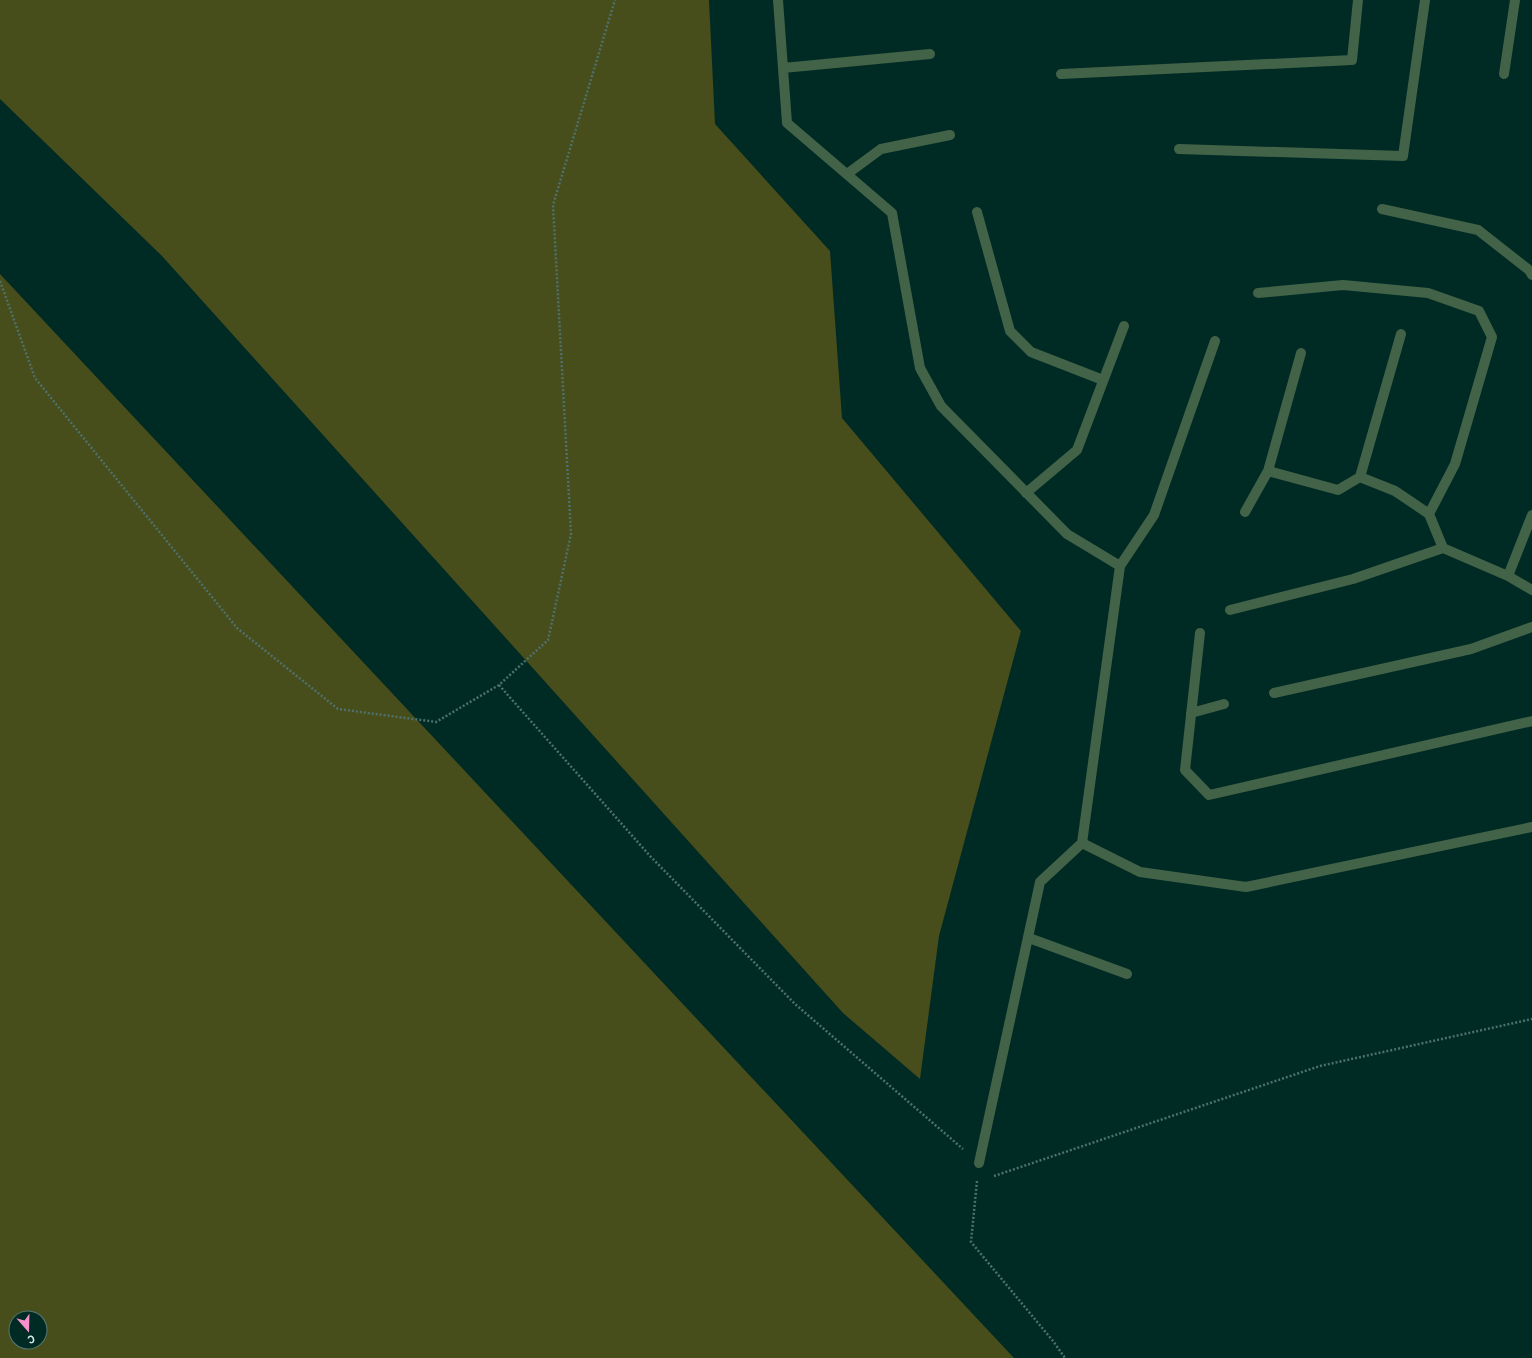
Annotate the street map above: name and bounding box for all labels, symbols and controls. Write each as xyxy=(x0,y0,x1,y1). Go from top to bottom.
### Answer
north arrow xyxy=(8,1310,48,1350)
text: С xyxy=(25,1331,37,1346)

